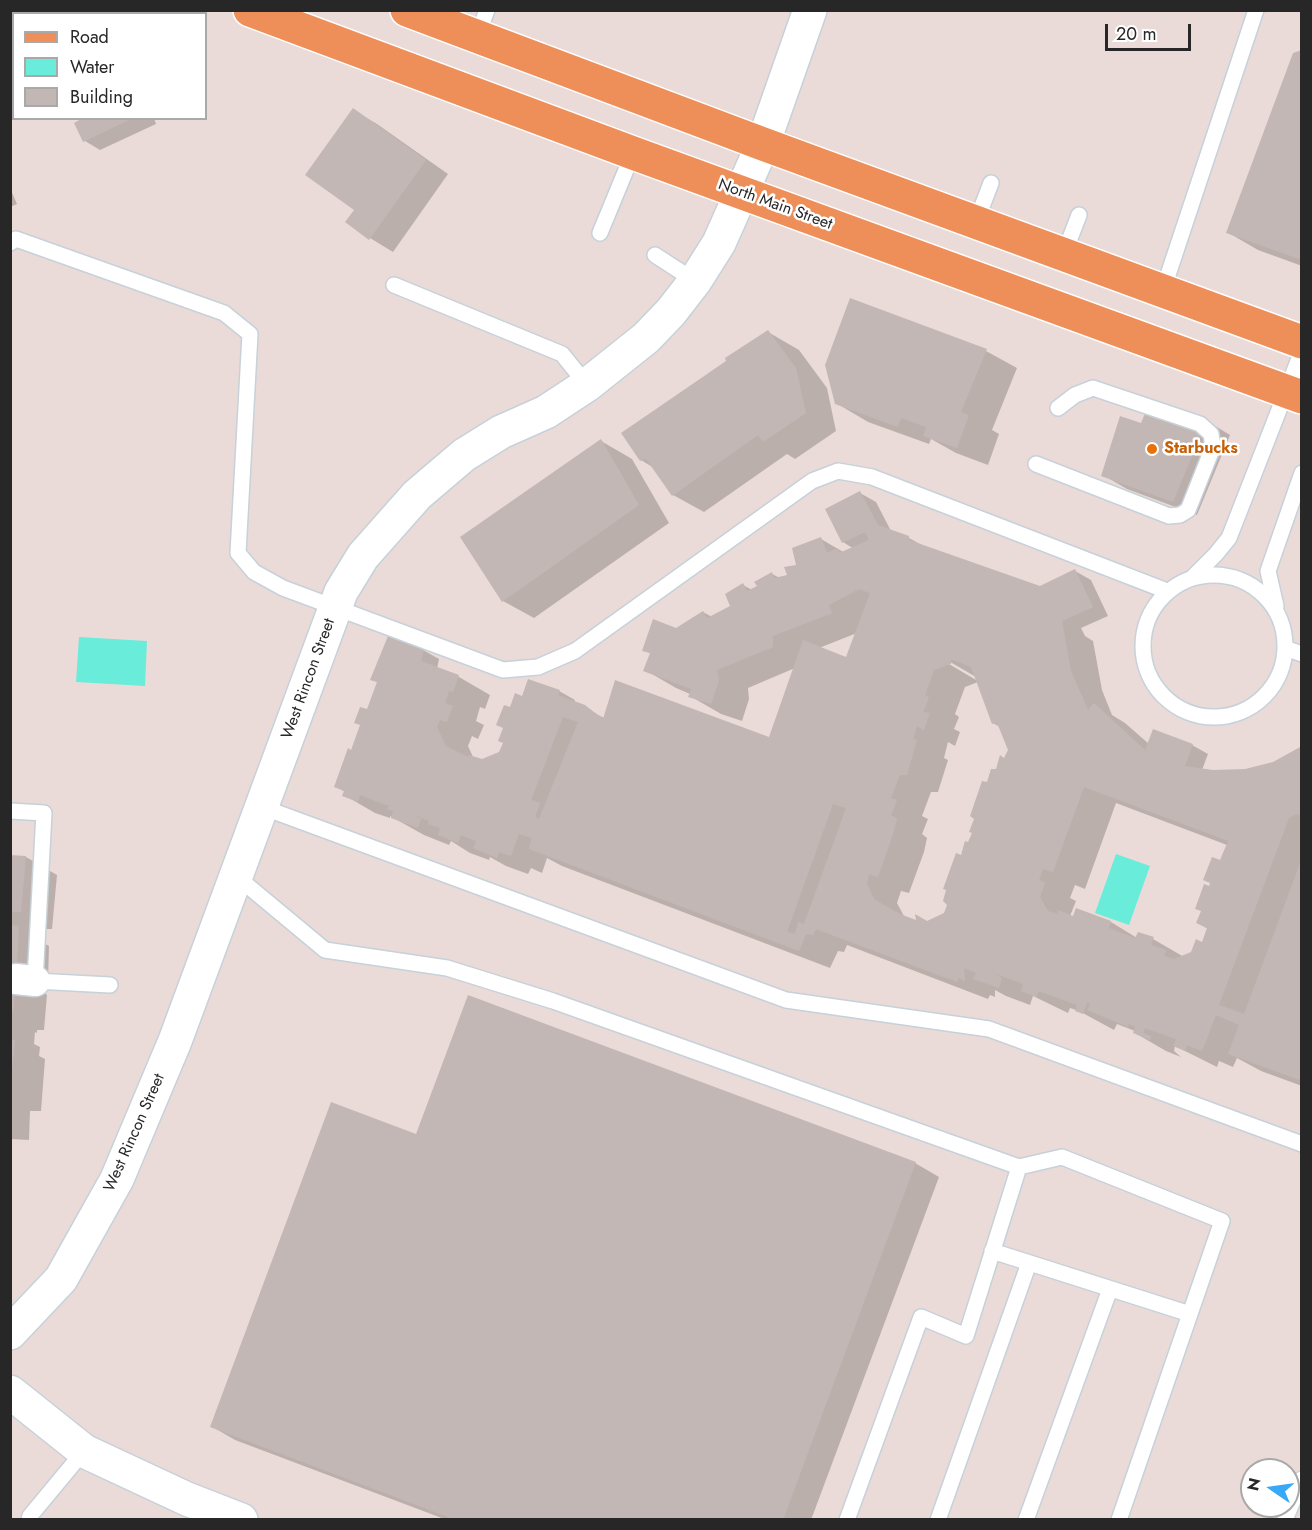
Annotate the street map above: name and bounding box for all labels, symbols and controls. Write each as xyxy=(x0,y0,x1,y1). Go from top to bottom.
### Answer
legend xyxy=(12,12,207,120)
scale bar xyxy=(1108,12,1194,50)
text: 20 m xyxy=(1116,21,1156,47)
text: Road xyxy=(70,24,109,50)
text: Water xyxy=(70,54,114,80)
text: Building xyxy=(70,84,133,110)
street label: North Main Street xyxy=(715,175,835,235)
place label: Starbucks xyxy=(1164,439,1238,459)
marker: Starbucks xyxy=(1145,442,1159,456)
street label: West Rincon Street xyxy=(278,616,340,742)
street label: West Rincon Street xyxy=(100,1071,170,1195)
north arrow xyxy=(1240,1458,1300,1518)
text: N xyxy=(1241,1476,1267,1493)

